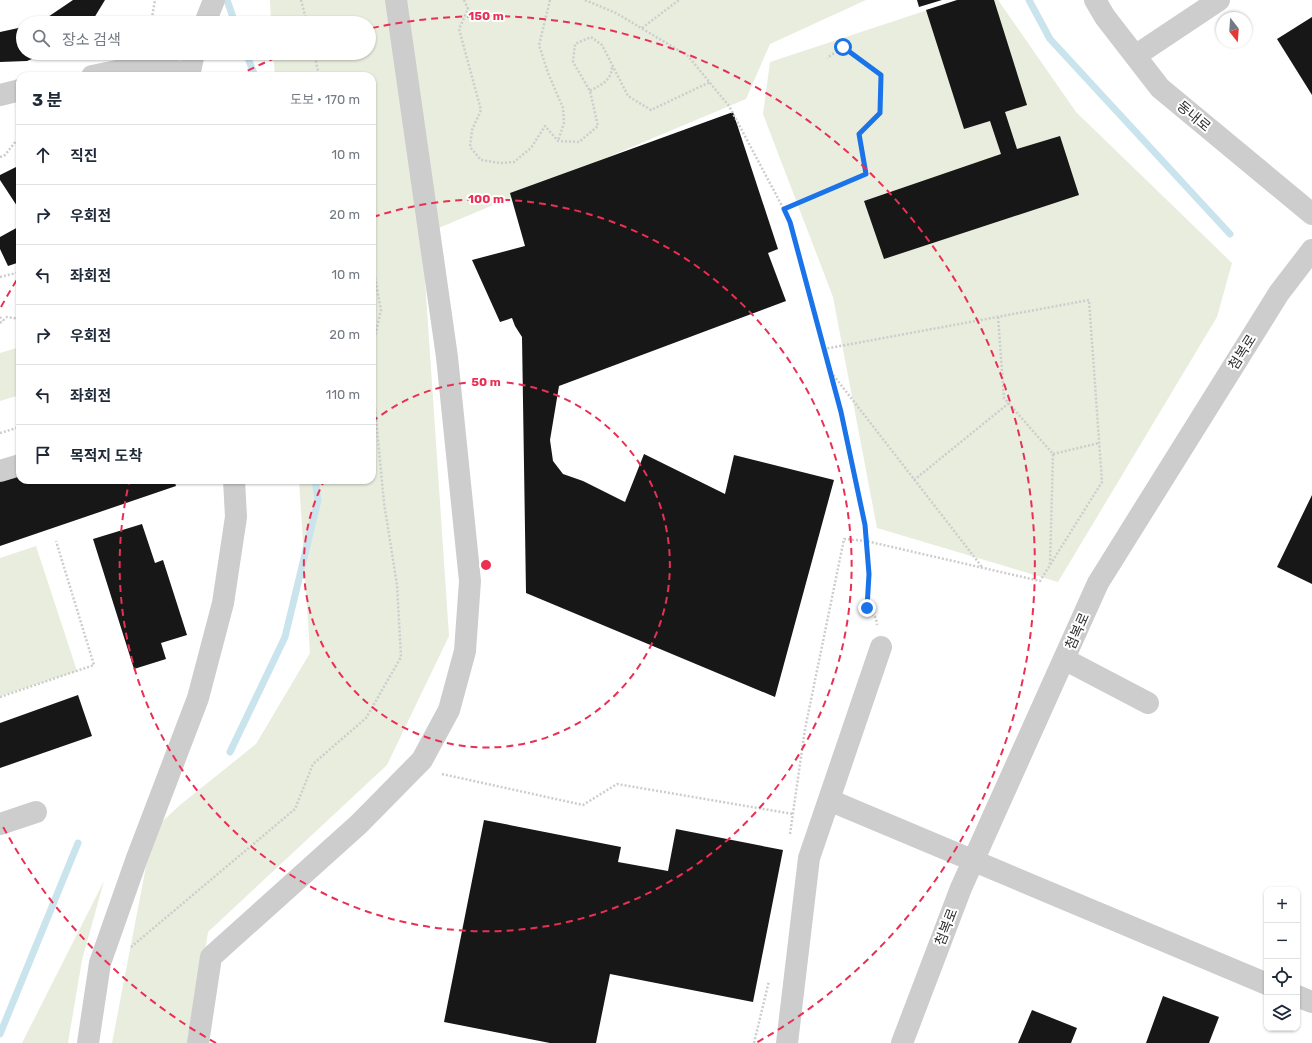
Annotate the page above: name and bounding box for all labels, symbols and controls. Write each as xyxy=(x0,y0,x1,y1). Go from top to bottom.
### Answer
text: 150 m xyxy=(468,9,504,23)
north arrow xyxy=(1216,12,1252,48)
search box xyxy=(16,16,376,60)
icon: search xyxy=(30,27,52,49)
text: 장소 검색 xyxy=(62,31,121,49)
route start xyxy=(834,38,852,56)
text: 3 분 xyxy=(32,90,62,110)
text: 도보 · 170 m xyxy=(290,92,360,107)
street label: 동내로 xyxy=(1173,97,1214,135)
icon: ahead xyxy=(32,144,54,166)
text: 직진 xyxy=(70,147,98,165)
text: 10 m xyxy=(331,147,360,162)
text: 100 m xyxy=(468,192,504,206)
icon: right xyxy=(32,204,54,226)
text: 우회전 xyxy=(70,207,111,225)
text: 20 m xyxy=(329,207,360,222)
icon: left xyxy=(32,264,54,286)
text: 좌회전 xyxy=(70,267,111,285)
text: 10 m xyxy=(331,267,360,282)
icon: right xyxy=(32,324,54,346)
text: 우회전 xyxy=(70,327,111,345)
text: 20 m xyxy=(329,327,360,342)
street label: 첨복로 xyxy=(1225,331,1260,373)
text: 50 m xyxy=(471,375,501,389)
icon: left xyxy=(32,384,54,406)
text: 좌회전 xyxy=(70,387,111,405)
text: 110 m xyxy=(326,387,360,402)
icon: arrive xyxy=(32,444,54,466)
text: 목적지 도착 xyxy=(70,447,142,465)
centre of rings xyxy=(479,558,493,572)
route end xyxy=(858,599,876,617)
street label: 첨복로 xyxy=(1062,610,1093,652)
map controls xyxy=(1264,887,1300,1031)
button: + xyxy=(1264,887,1300,923)
street label: 첨복로 xyxy=(932,906,961,948)
button: − xyxy=(1264,923,1300,959)
button: locate xyxy=(1264,959,1300,995)
button: layers xyxy=(1264,995,1300,1031)

